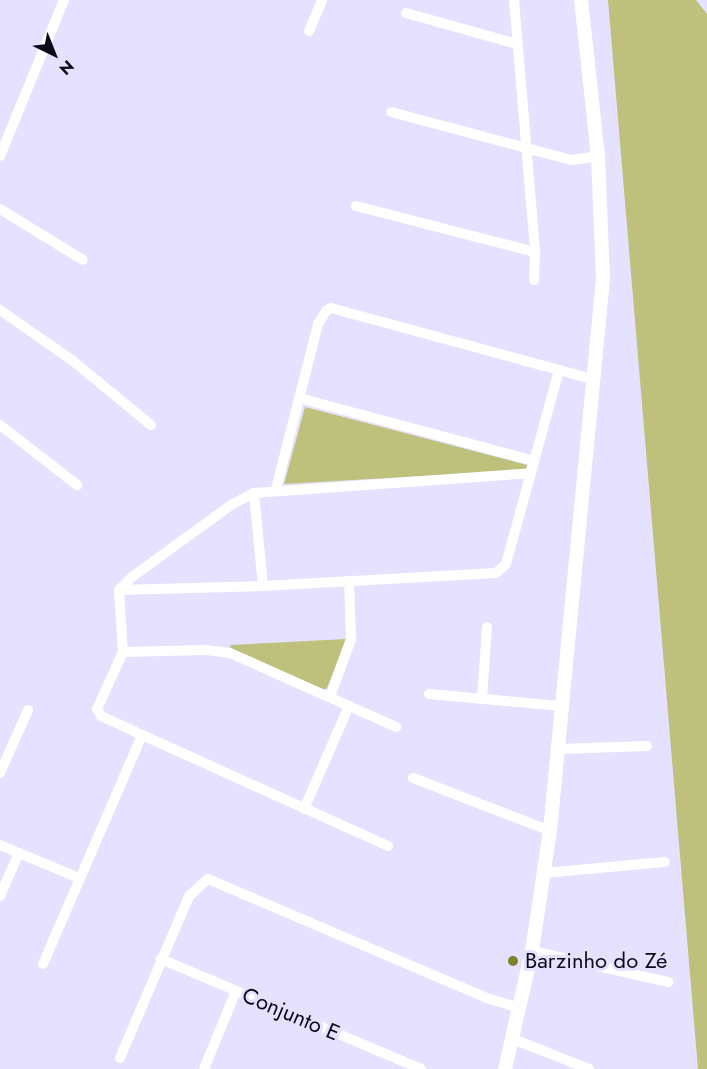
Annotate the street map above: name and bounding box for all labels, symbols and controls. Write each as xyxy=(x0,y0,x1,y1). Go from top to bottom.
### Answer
north arrow xyxy=(24,24,84,84)
text: N xyxy=(54,55,79,80)
place label: Barzinho do Zé xyxy=(525,948,667,974)
marker: Barzinho do Zé xyxy=(506,954,520,968)
street label: Conjunto E xyxy=(238,982,344,1046)

